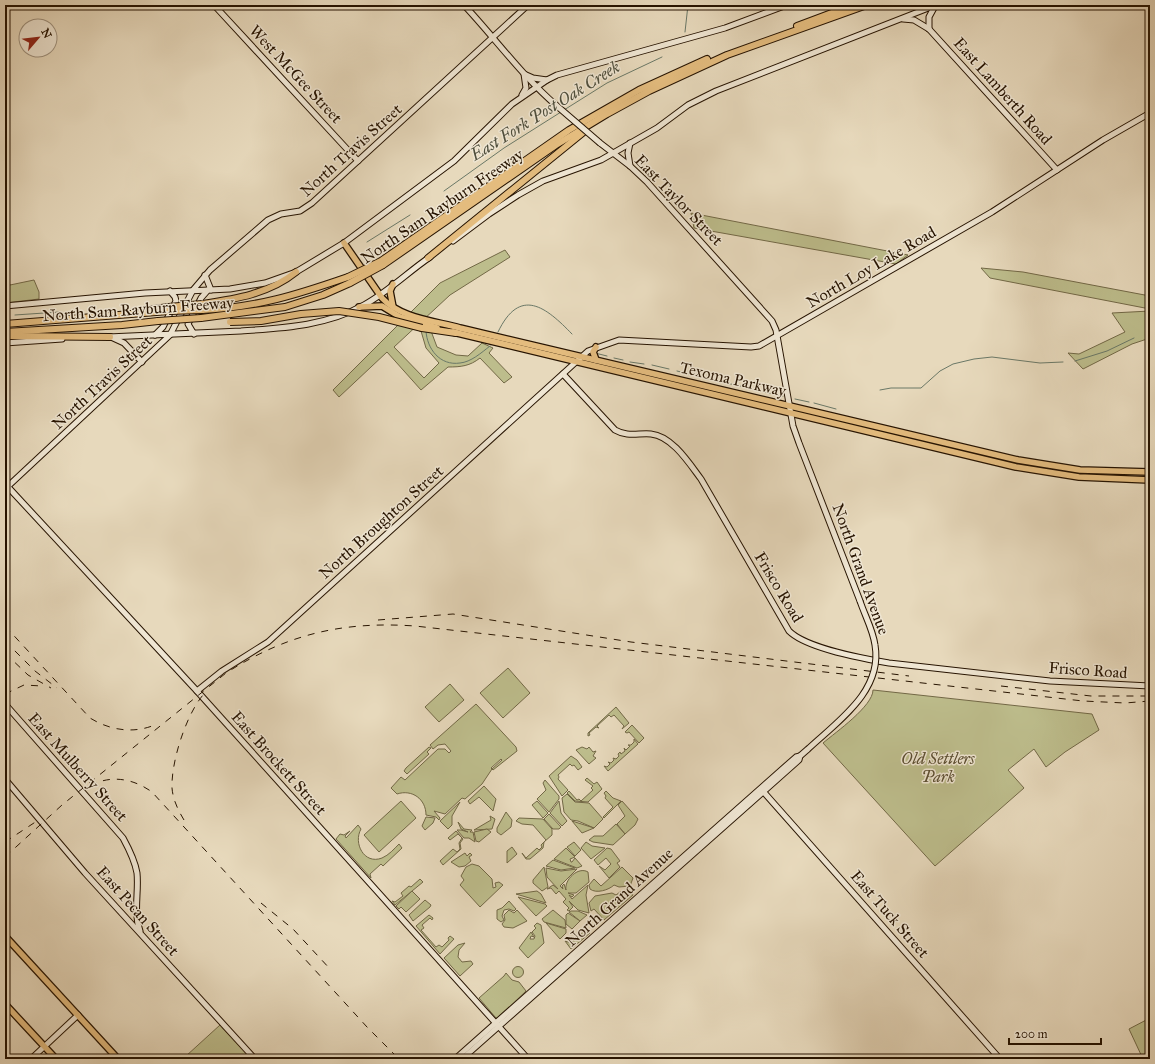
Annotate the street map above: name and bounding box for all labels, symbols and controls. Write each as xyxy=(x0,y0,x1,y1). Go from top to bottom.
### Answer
north arrow xyxy=(18,18,58,58)
street label: West McGee Street xyxy=(246,21,347,127)
text: N xyxy=(38,26,55,41)
street label: East Lamberth Road xyxy=(950,33,1056,149)
water label: East Fork Post Oak Creek xyxy=(465,56,624,166)
street label: North Travis Street xyxy=(296,99,406,200)
street label: North Sam Rayburn Freeway xyxy=(357,144,527,267)
street label: East Taylor Street xyxy=(631,151,727,250)
street label: North Loy Lake Road xyxy=(803,222,939,312)
street label: North Sam Rayburn Freeway xyxy=(42,293,235,325)
street label: North Travis Street xyxy=(48,331,156,433)
street label: Texoma Parkway xyxy=(678,358,788,401)
street label: North Broughton Street xyxy=(315,461,448,584)
street label: North Grand Avenue xyxy=(828,501,894,637)
street label: Frisco Road xyxy=(751,548,807,626)
street label: Frisco Road xyxy=(1048,658,1128,682)
street label: East Brockett Street xyxy=(227,707,331,819)
street label: East Mulberry Street xyxy=(24,709,132,825)
park label: Old Settlers Park xyxy=(901,749,975,786)
street label: North Grand Avenue xyxy=(561,844,677,950)
street label: East Pecan Street xyxy=(93,862,183,960)
street label: East Tuck Street xyxy=(847,866,933,962)
scale bar xyxy=(1009,1020,1101,1046)
text: 200 m xyxy=(1015,1027,1048,1041)

